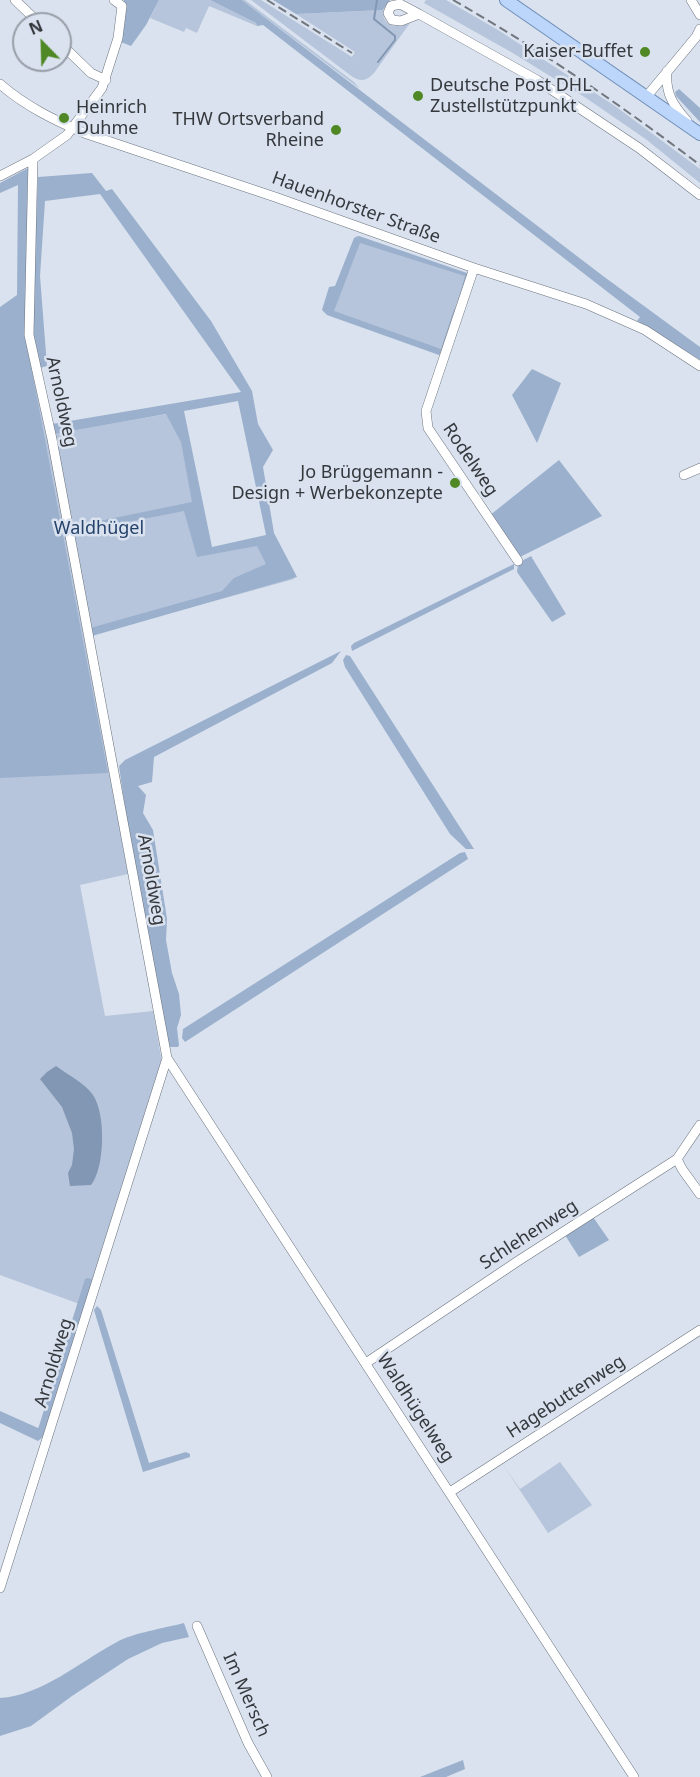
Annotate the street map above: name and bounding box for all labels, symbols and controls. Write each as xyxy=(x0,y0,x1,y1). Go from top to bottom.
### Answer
north arrow xyxy=(12,12,72,72)
text: N xyxy=(25,15,46,40)
place label: Kaiser-Buffet xyxy=(523,41,633,63)
marker: Kaiser-Buffet xyxy=(638,45,652,59)
place label: Deutsche Post DHL Zustellstützpunkt xyxy=(430,75,592,118)
marker: Deutsche Post DHL Zustellstützpunkt xyxy=(411,89,425,103)
place label: Heinrich Duhme xyxy=(76,97,147,140)
place label: THW Ortsverband Rheine xyxy=(173,109,324,152)
marker: Heinrich Duhme xyxy=(57,111,71,125)
marker: THW Ortsverband Rheine xyxy=(329,123,343,137)
street label: Hauenhorster Straße xyxy=(269,167,443,249)
street label: Arnoldweg xyxy=(41,355,81,449)
street label: Rodelweg xyxy=(438,419,502,501)
place label: Jo Brüggemann - Design + Werbekonzepte xyxy=(231,462,443,504)
marker: Jo Brüggemann - Design + Werbekonzepte xyxy=(448,476,462,490)
park label: Waldhügel xyxy=(54,518,144,540)
street label: Arnoldweg xyxy=(132,833,170,927)
street label: Schlehenweg xyxy=(476,1195,582,1275)
street label: Arnoldweg xyxy=(30,1316,78,1410)
street label: Waldhügelweg xyxy=(372,1349,458,1467)
street label: Hagebuttenweg xyxy=(503,1351,629,1443)
street label: Im Mersch xyxy=(218,1650,274,1740)

